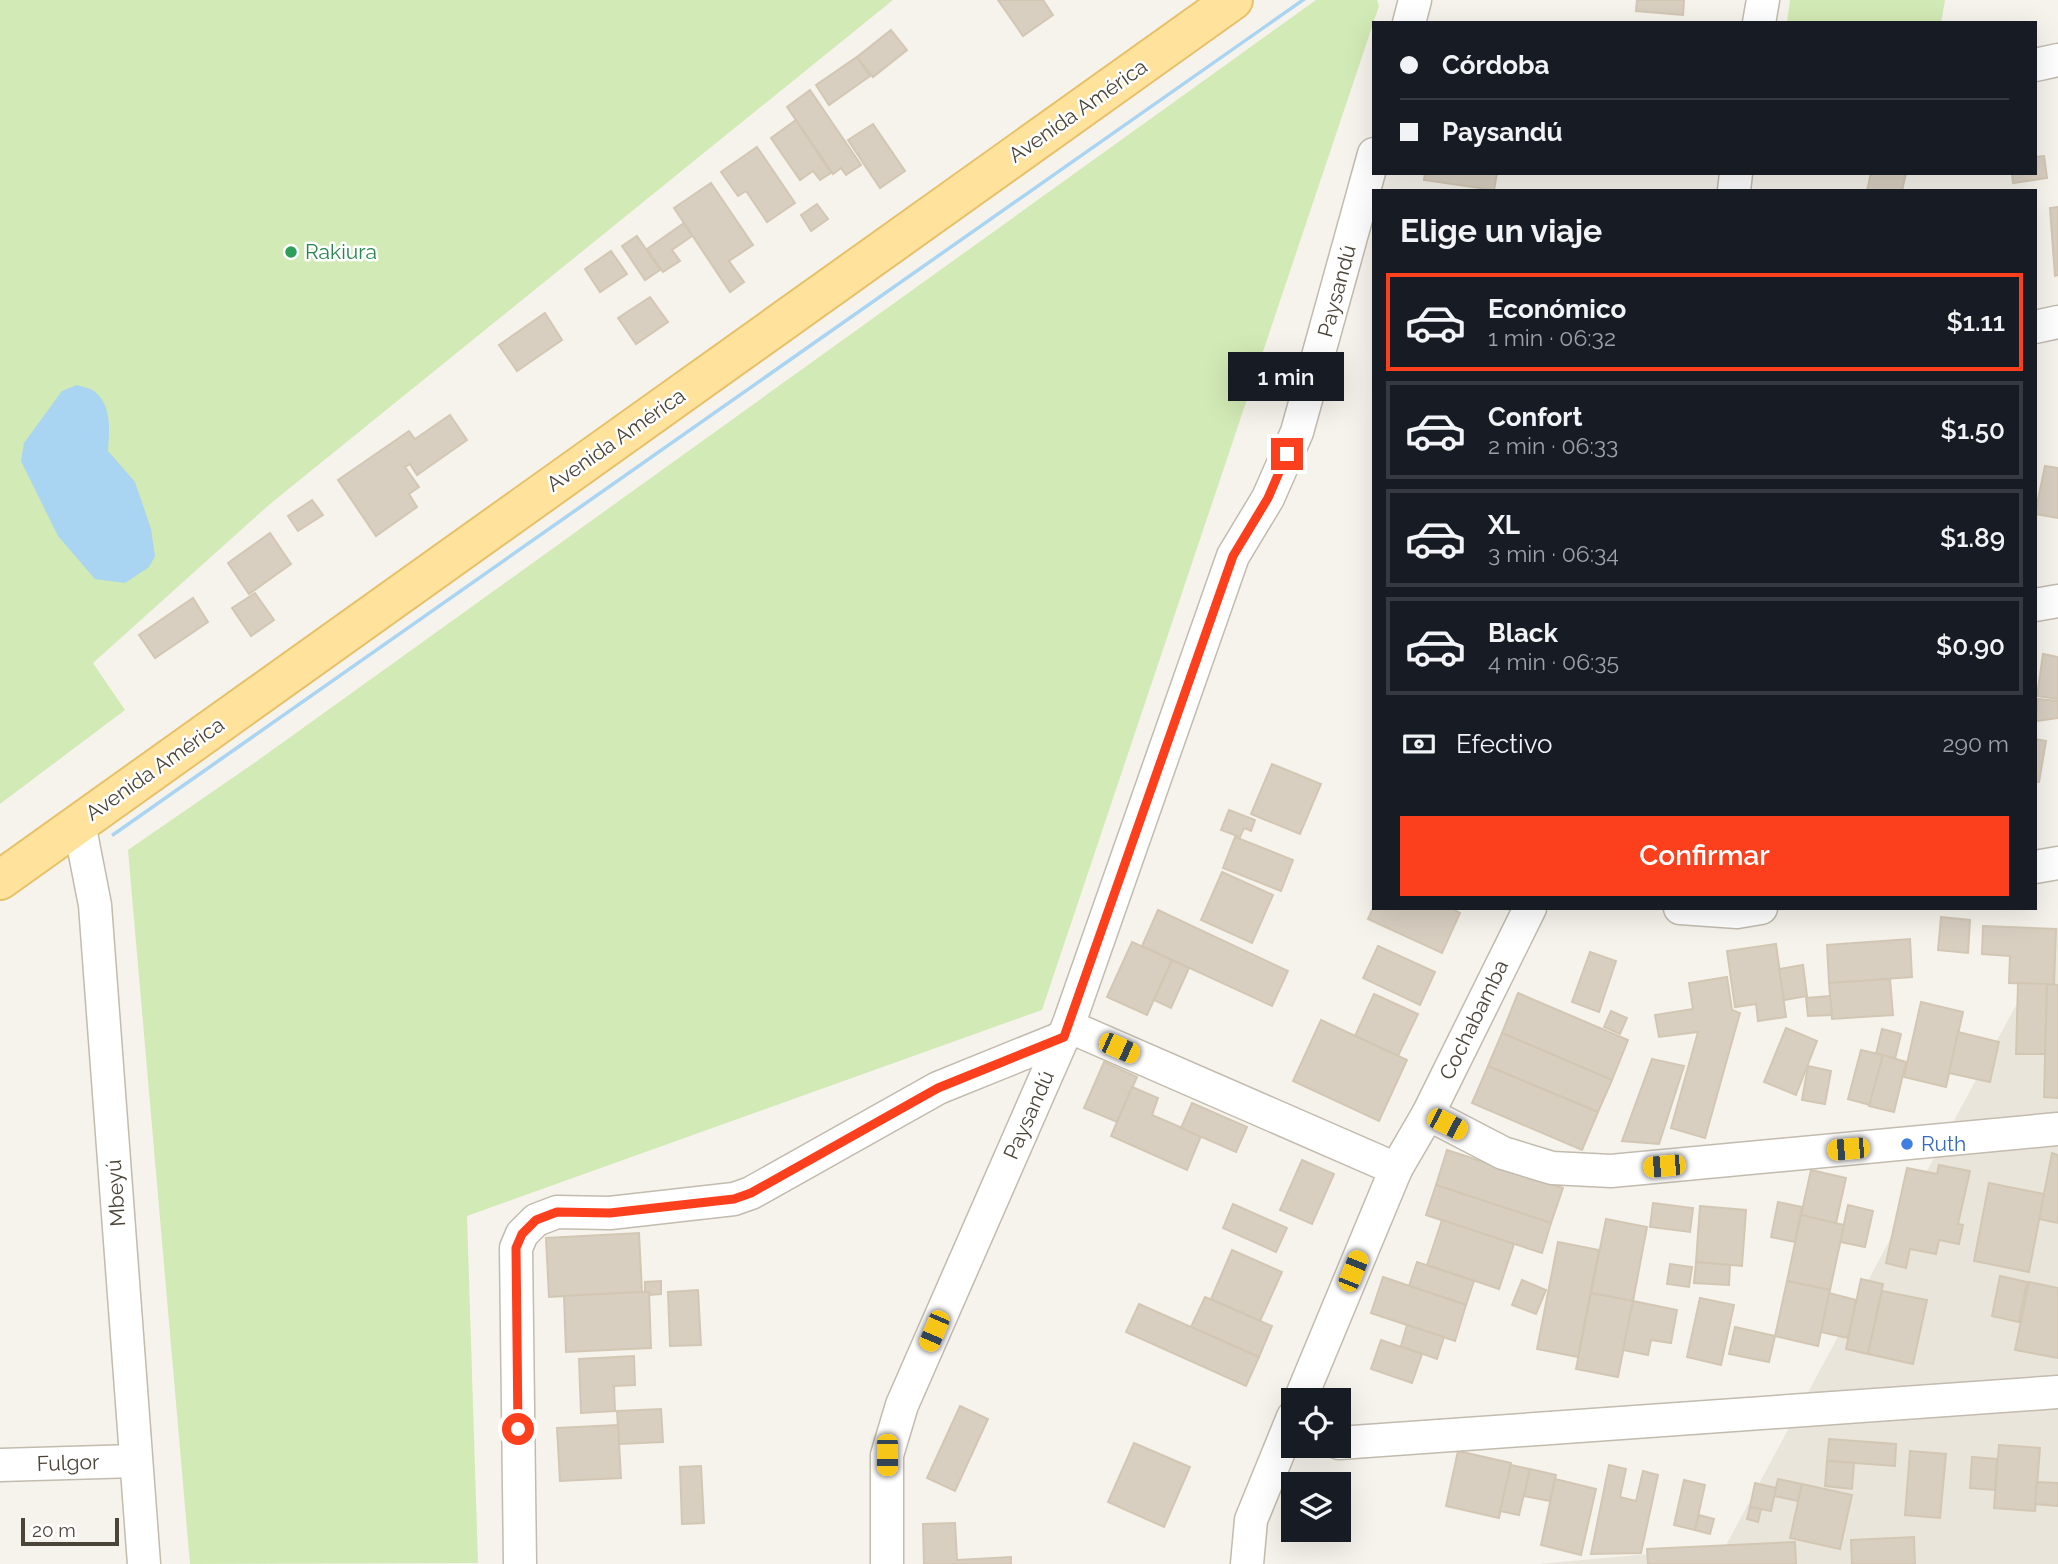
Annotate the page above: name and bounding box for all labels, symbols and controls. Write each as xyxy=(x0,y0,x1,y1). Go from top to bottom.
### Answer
text: Córdoba xyxy=(1442,50,1549,80)
street label: Avenida América xyxy=(1004,53,1152,168)
text: Paysandú xyxy=(1442,117,1563,147)
text: Elige un viaje xyxy=(1400,212,1602,249)
place label: Rakiura xyxy=(305,239,377,264)
street label: Paysandú xyxy=(1312,242,1361,340)
marker: Rakiura xyxy=(283,244,299,260)
icon: car xyxy=(1404,291,1467,354)
text: Económico xyxy=(1488,294,1626,324)
text: $1.11 xyxy=(1946,307,2005,337)
text: 1 min · 06:32 xyxy=(1488,324,1616,351)
callout: 1 min xyxy=(1229,352,1345,402)
text: 1 min xyxy=(1257,363,1315,390)
street label: Avenida América xyxy=(542,382,690,497)
icon: car xyxy=(1404,399,1467,462)
text: Confort xyxy=(1488,402,1582,432)
text: $1.50 xyxy=(1941,415,2005,445)
text: 2 min · 06:33 xyxy=(1488,432,1618,459)
route end xyxy=(1271,438,1303,470)
icon: car xyxy=(1404,507,1467,570)
text: XL xyxy=(1488,510,1520,540)
text: $1.89 xyxy=(1940,523,2005,553)
text: 3 min · 06:34 xyxy=(1488,540,1619,567)
icon: car xyxy=(1404,615,1467,678)
text: Black xyxy=(1488,618,1558,648)
text: $0.90 xyxy=(1936,631,2005,661)
text: 4 min · 06:35 xyxy=(1488,648,1619,675)
street label: Avenida América xyxy=(81,711,229,826)
icon: cash xyxy=(1400,725,1438,763)
text: Efectivo xyxy=(1456,729,1553,759)
text: 290 m xyxy=(1942,730,2009,757)
button: Confirmar xyxy=(1400,816,2009,896)
street label: Cochabamba xyxy=(1434,956,1513,1084)
car xyxy=(1096,1030,1143,1066)
street label: Paysandú xyxy=(998,1067,1059,1163)
car xyxy=(1424,1105,1471,1143)
place label: Ruth xyxy=(1921,1131,1966,1156)
marker: Ruth xyxy=(1899,1136,1915,1152)
car xyxy=(1827,1137,1870,1161)
car xyxy=(1643,1154,1686,1178)
street label: Mbeyú xyxy=(101,1159,130,1227)
car xyxy=(1336,1248,1371,1294)
car xyxy=(917,1308,952,1354)
map controls xyxy=(1281,1388,1351,1542)
button: locate xyxy=(1281,1388,1351,1458)
route start xyxy=(502,1413,534,1445)
car xyxy=(877,1434,898,1476)
street label: Fulgor xyxy=(36,1449,100,1476)
button: layers xyxy=(1281,1472,1351,1542)
scale bar xyxy=(21,1515,119,1547)
text: 20 m xyxy=(32,1519,76,1541)

